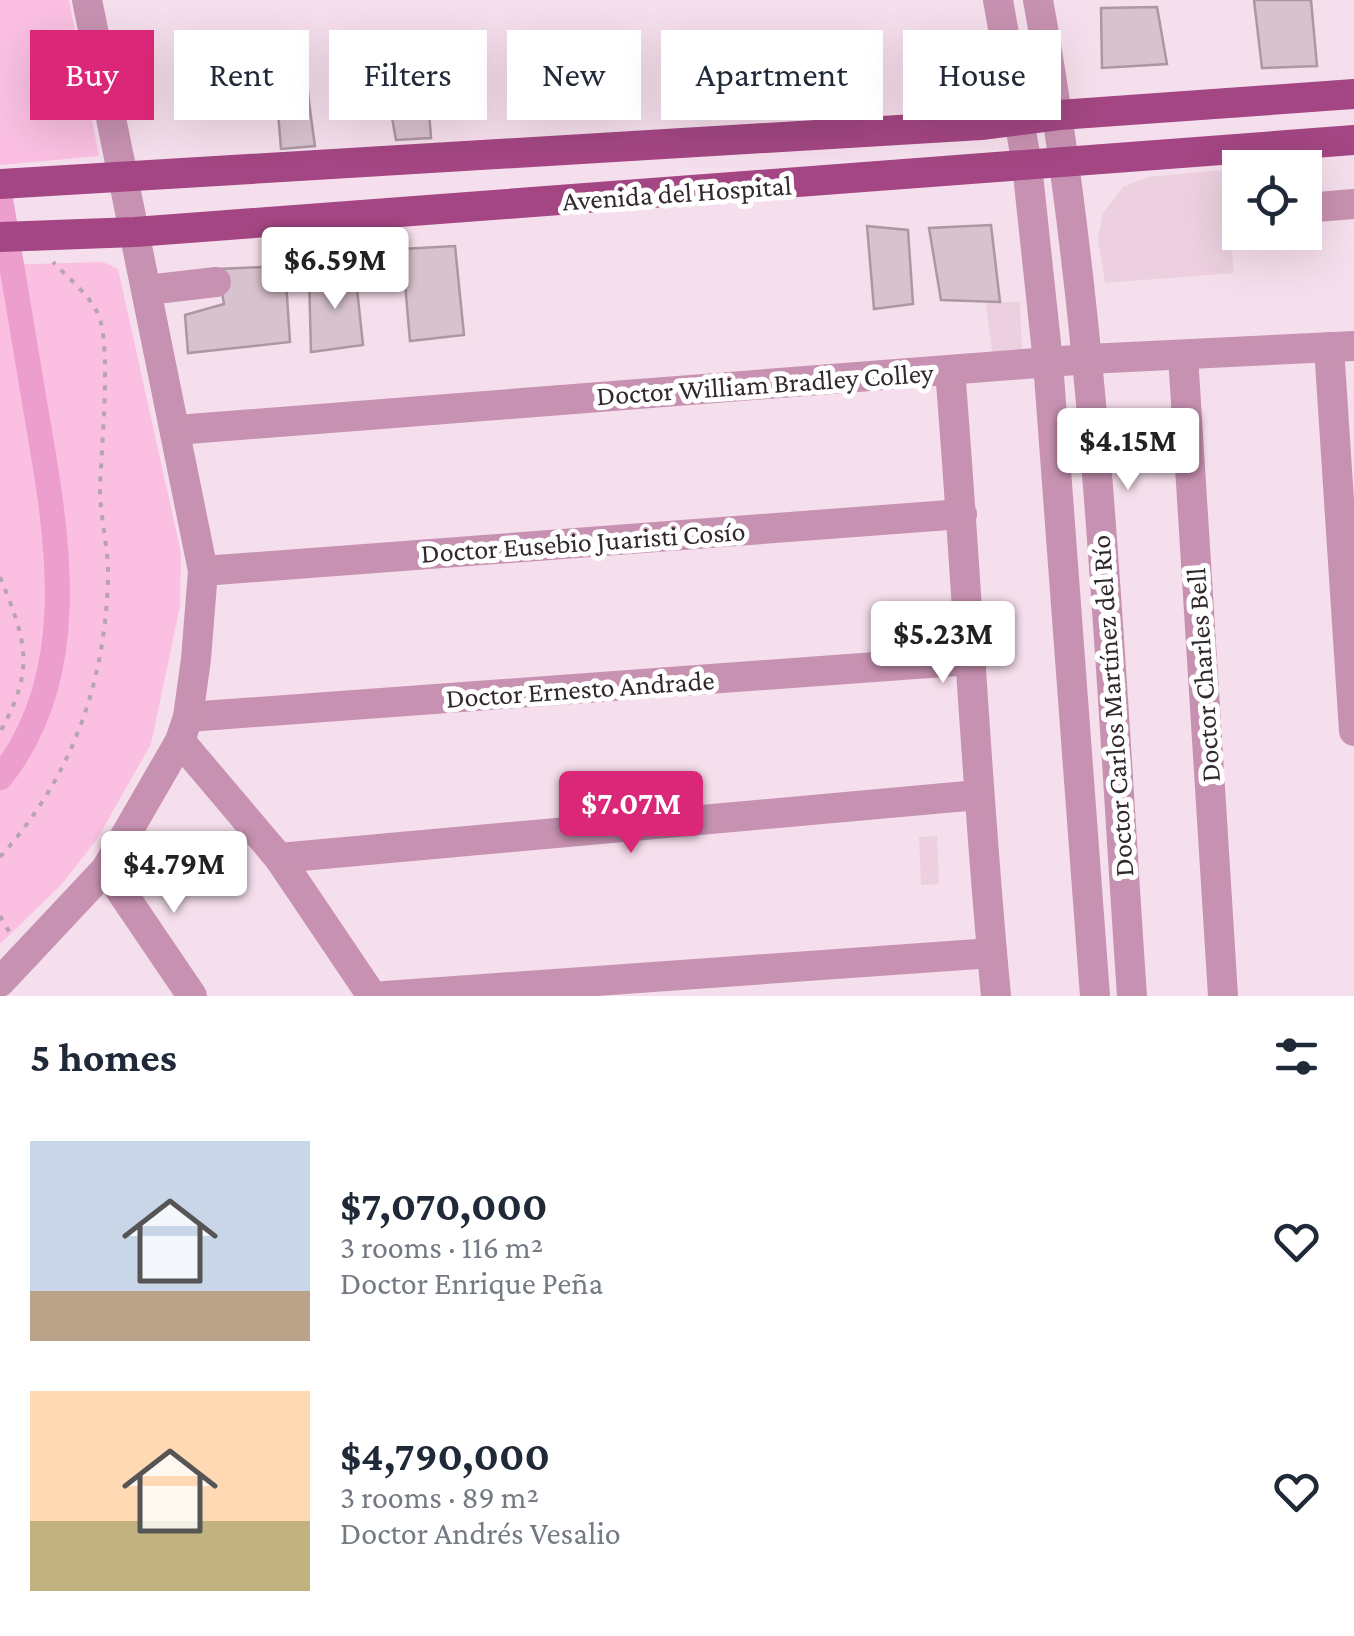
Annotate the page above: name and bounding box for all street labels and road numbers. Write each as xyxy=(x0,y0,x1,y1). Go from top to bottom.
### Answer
street label: Avenida del Hospital xyxy=(561,170,793,216)
street label: Doctor William Bradley Colley xyxy=(595,357,936,411)
street label: Doctor Eusebio Juaristi Cosío xyxy=(420,515,746,569)
street label: Doctor Carlos Martínez del Río xyxy=(1085,534,1139,878)
street label: Doctor Charles Bell xyxy=(1180,567,1226,783)
street label: Doctor Ernesto Andrade xyxy=(445,664,715,714)

